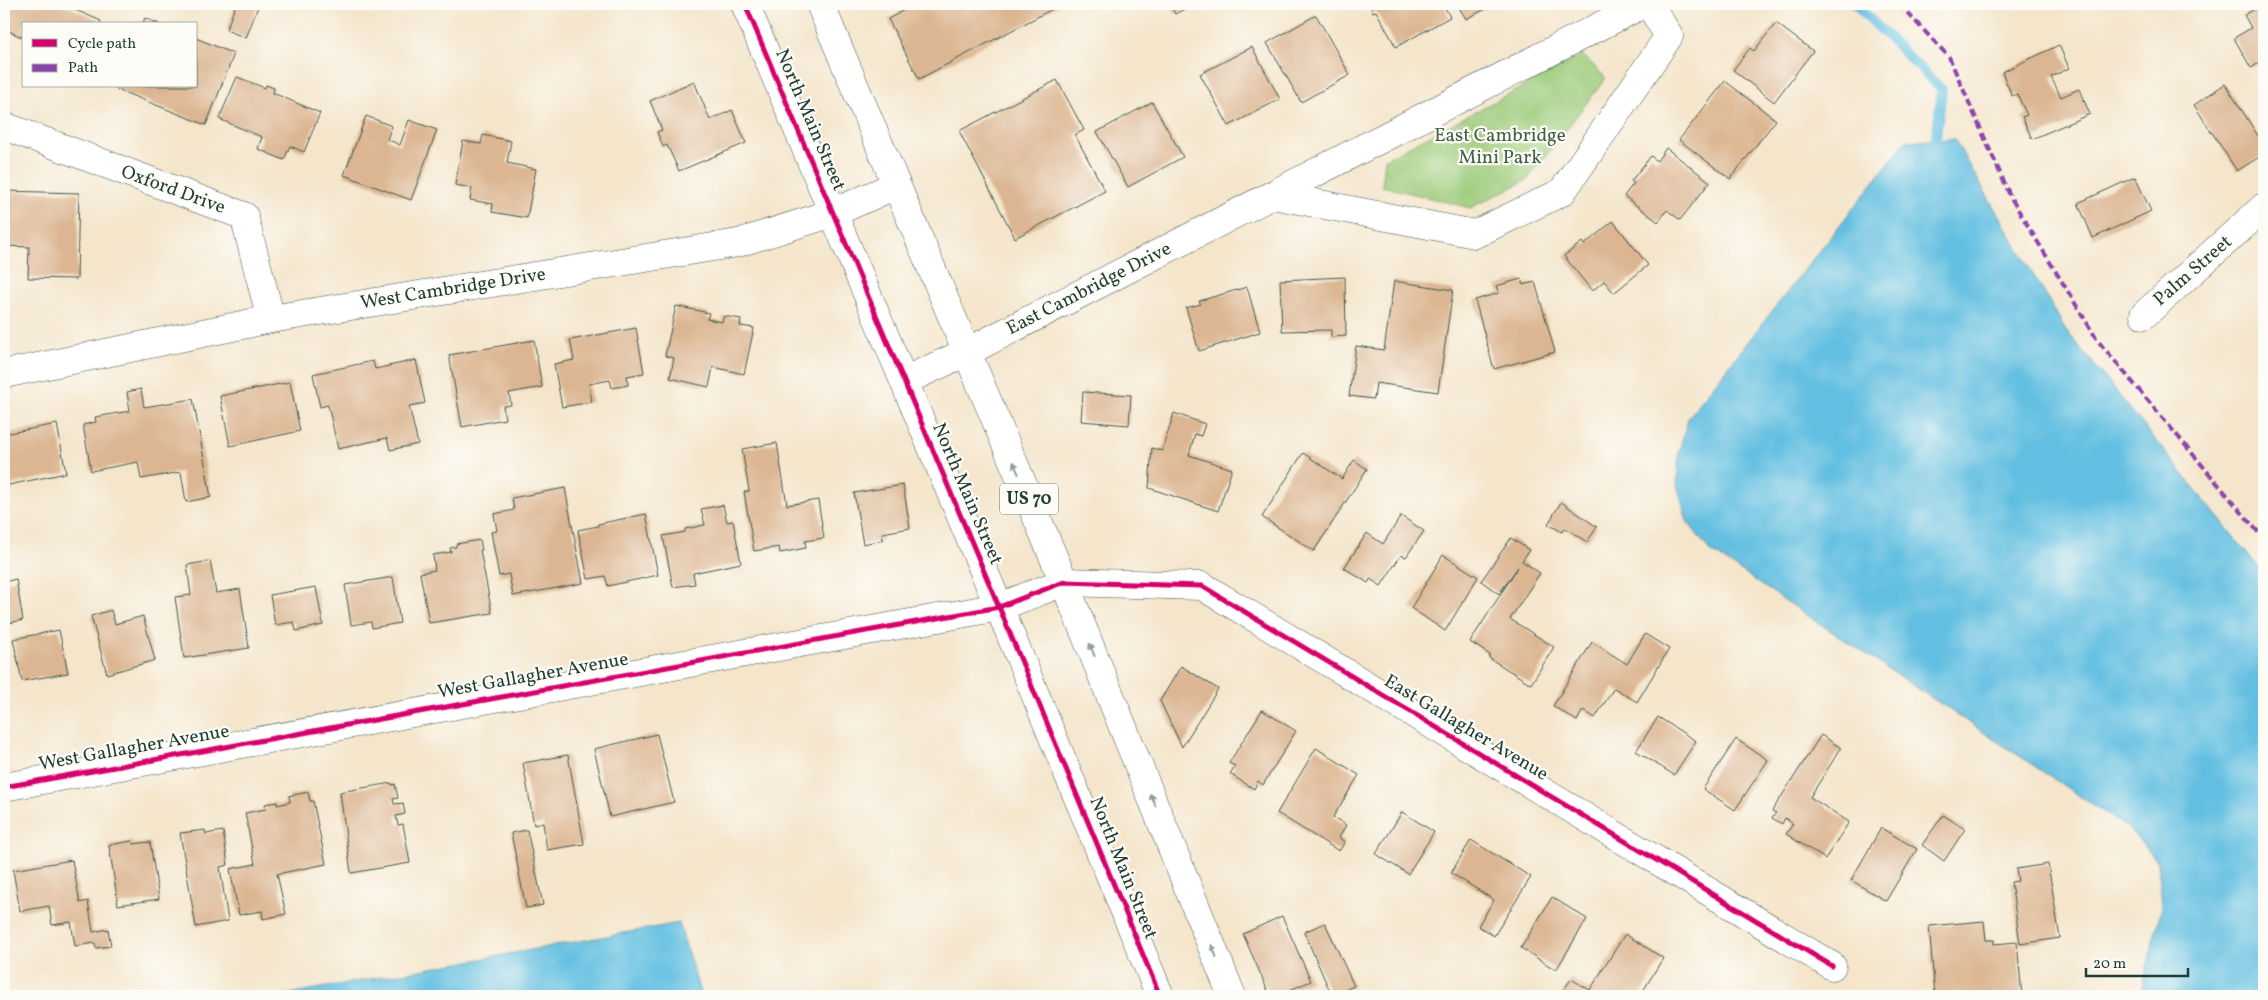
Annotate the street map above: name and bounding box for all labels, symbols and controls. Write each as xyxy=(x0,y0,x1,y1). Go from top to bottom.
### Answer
legend xyxy=(22,22,198,88)
text: Cycle path xyxy=(68,34,136,55)
street label: North Main Street xyxy=(768,45,852,195)
text: Path xyxy=(68,58,98,79)
park label: East Cambridge Mini Park xyxy=(1434,123,1566,171)
street label: Oxford Drive xyxy=(117,159,229,221)
street label: Palm Street xyxy=(2148,229,2238,313)
street label: East Cambridge Drive xyxy=(1002,236,1176,342)
street label: West Cambridge Drive xyxy=(358,261,548,317)
street label: North Main Street xyxy=(925,419,1009,569)
one-way arrow xyxy=(1011,461,1019,475)
road number: US 70 xyxy=(1000,484,1058,514)
one-way arrow xyxy=(1087,643,1095,657)
street label: West Gallagher Avenue xyxy=(436,646,630,706)
street label: East Gallagher Avenue xyxy=(1379,669,1553,787)
street label: West Gallagher Avenue xyxy=(37,718,231,778)
street label: North Main Street xyxy=(1083,793,1164,944)
one-way arrow xyxy=(1148,793,1156,808)
one-way arrow xyxy=(1209,944,1217,958)
scale bar xyxy=(2086,945,2188,977)
text: 20 m xyxy=(2093,954,2126,975)

